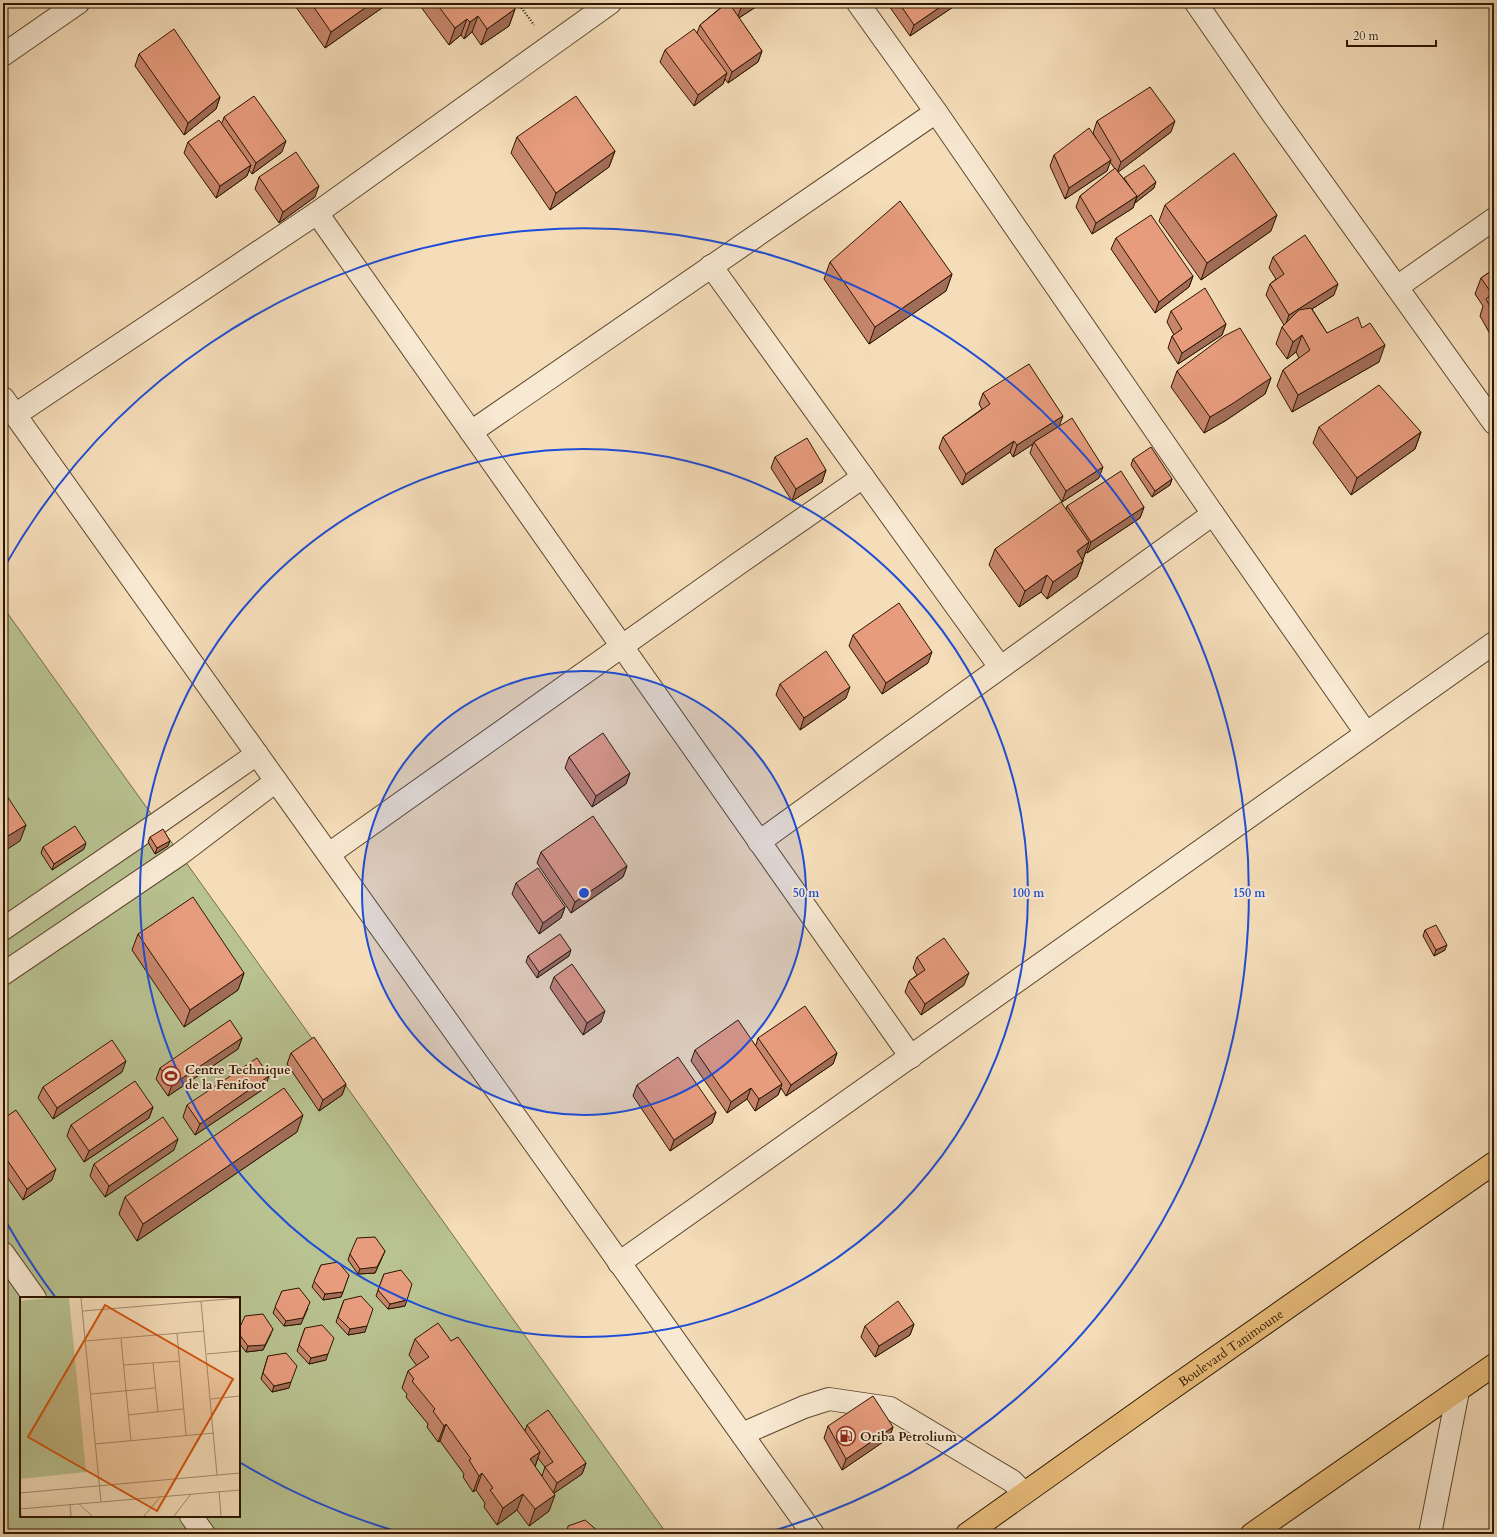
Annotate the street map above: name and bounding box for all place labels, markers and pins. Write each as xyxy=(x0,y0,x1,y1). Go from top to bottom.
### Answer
centre of rings xyxy=(577,886,591,900)
place label: Centre Technique de la Fenifoot xyxy=(185,1061,291,1094)
sports icon: Centre Technique de la Fenifoot xyxy=(160,1065,182,1087)
fuel station icon: Oriba Petrolium xyxy=(835,1425,857,1447)
place label: Oriba Petrolium xyxy=(860,1428,957,1446)

